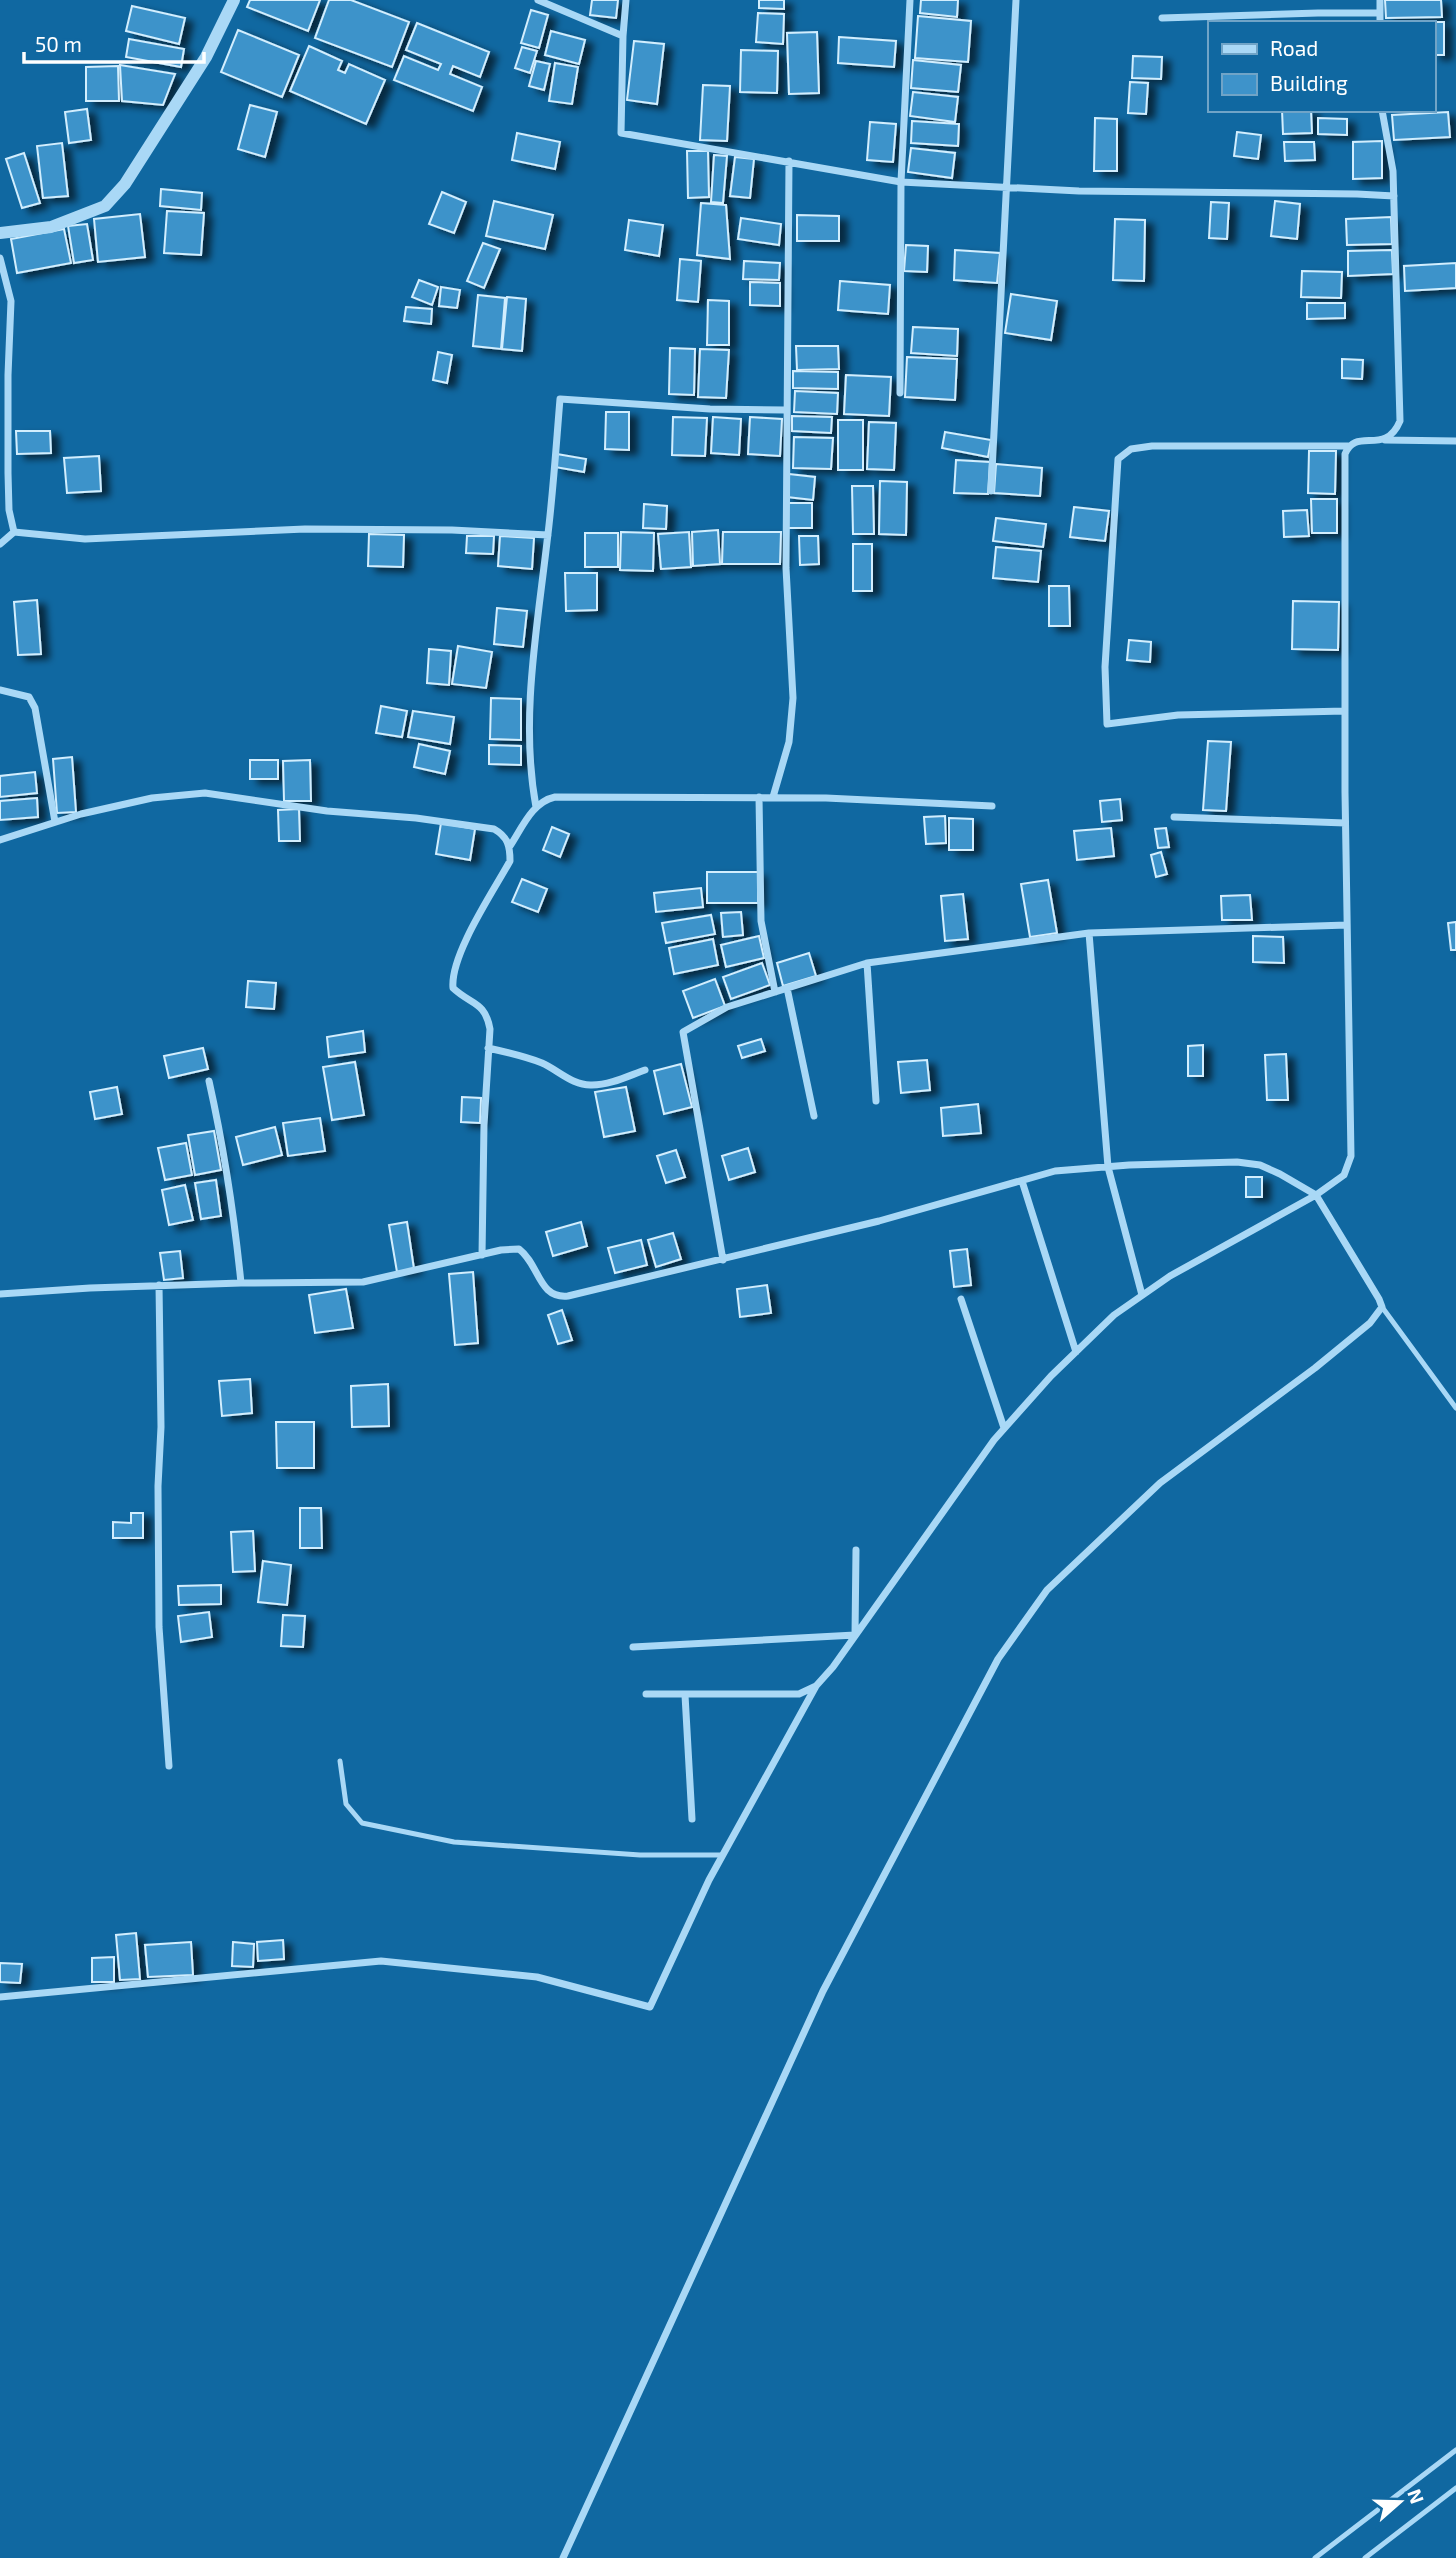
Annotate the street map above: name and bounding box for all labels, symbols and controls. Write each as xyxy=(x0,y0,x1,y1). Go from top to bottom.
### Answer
scale bar xyxy=(24,21,205,65)
legend xyxy=(1208,21,1435,112)
text: 50 m xyxy=(35,31,82,56)
text: Road xyxy=(1270,35,1318,60)
text: Building xyxy=(1270,70,1348,95)
north arrow xyxy=(1365,2467,1435,2537)
text: N xyxy=(1403,2486,1430,2506)

